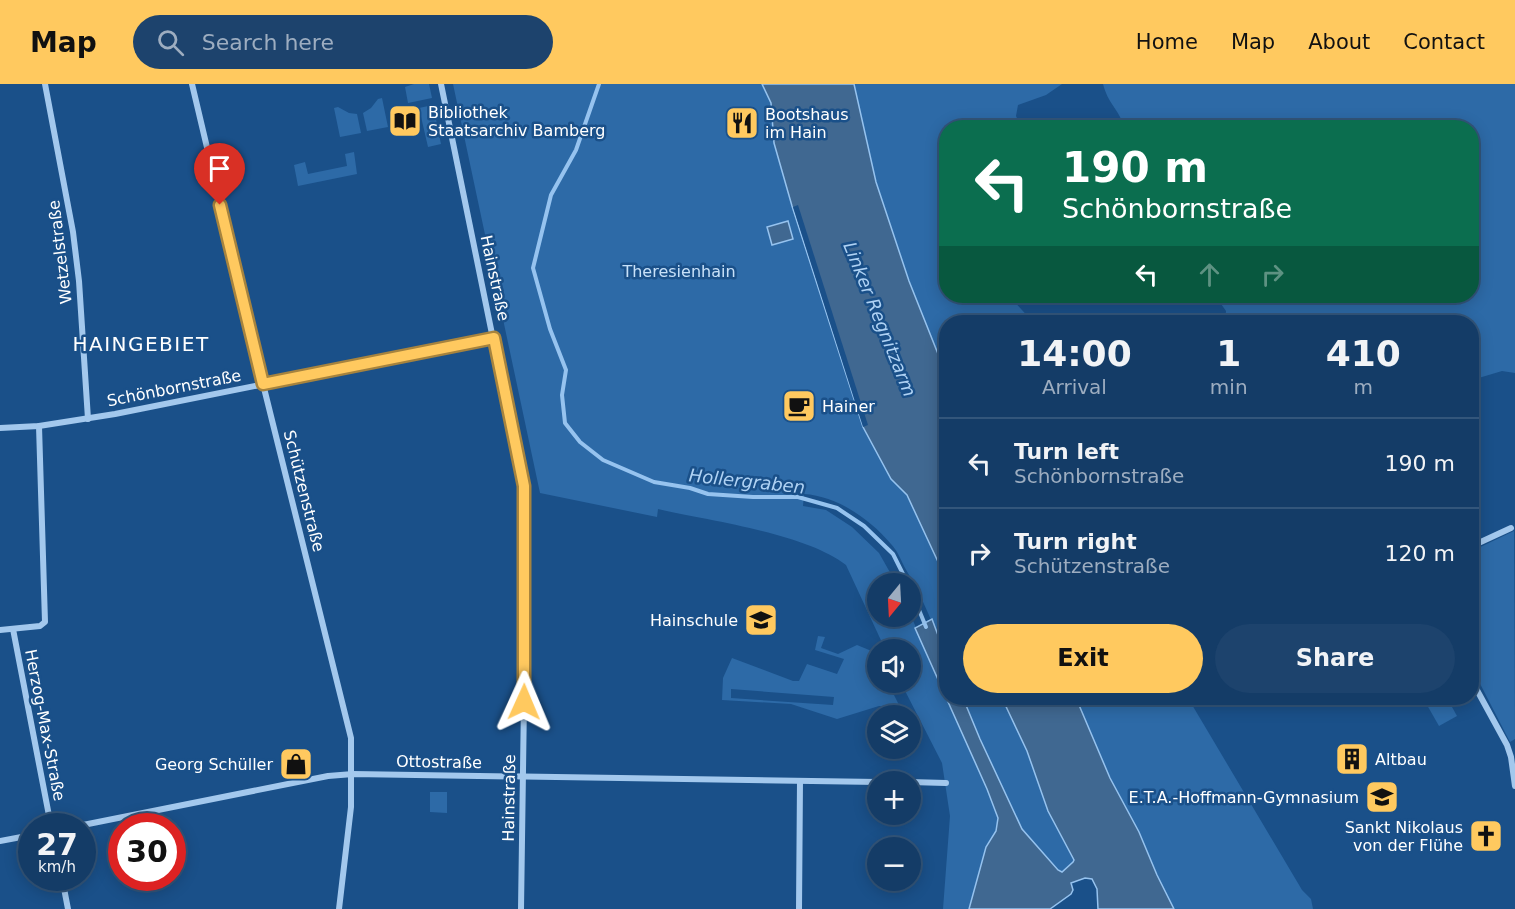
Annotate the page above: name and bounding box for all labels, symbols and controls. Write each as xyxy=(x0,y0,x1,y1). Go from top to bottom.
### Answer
search box xyxy=(133,15,553,69)
text: Map xyxy=(30,26,97,59)
icon: search xyxy=(154,26,187,59)
text: Search here xyxy=(202,30,334,55)
text: Home xyxy=(1136,30,1198,54)
text: Map xyxy=(1231,30,1275,54)
text: About xyxy=(1308,30,1370,54)
text: Contact xyxy=(1403,30,1485,54)
library icon: Bibliothek Staatsarchiv Bamberg xyxy=(387,103,423,139)
place label: Bibliothek Staatsarchiv Bamberg xyxy=(428,103,605,140)
restaurant icon: Bootshaus im Hain xyxy=(724,105,760,141)
place label: Bootshaus im Hain xyxy=(765,105,849,142)
pin xyxy=(194,143,245,205)
text: 190 m xyxy=(1062,143,1208,192)
icon: left xyxy=(963,144,1041,222)
icon: arrive xyxy=(203,152,236,185)
text: Schönbornstraße xyxy=(1062,193,1292,224)
street label: Wetzelstraße xyxy=(44,199,76,305)
street label: Hainstraße xyxy=(477,233,513,323)
water label: Linker Regnitzarm xyxy=(839,239,921,399)
icon: left xyxy=(1130,258,1163,291)
icon: ahead xyxy=(1193,258,1226,291)
icon: right xyxy=(1256,258,1289,291)
park label: Theresienhain xyxy=(621,262,736,281)
district label: HAINGEBIET xyxy=(72,332,210,356)
text: 14:00 xyxy=(1017,333,1132,374)
text: 1 xyxy=(1216,333,1241,374)
text: 410 xyxy=(1326,333,1401,374)
street label: Schönbornstraße xyxy=(105,366,243,410)
text: Arrival xyxy=(1042,375,1107,399)
text: min xyxy=(1210,375,1248,399)
text: m xyxy=(1354,375,1373,399)
cafe icon: Hainer xyxy=(781,388,817,424)
place label: Hainer xyxy=(822,397,875,416)
street label: Schützenstraße xyxy=(280,428,328,554)
text: Turn left xyxy=(1014,439,1119,464)
icon: left xyxy=(963,447,996,480)
text: 190 m xyxy=(1385,451,1455,476)
water label: Hollergraben xyxy=(688,464,806,498)
text: Schönbornstraße xyxy=(1014,464,1184,488)
text: Turn right xyxy=(1014,529,1137,554)
icon: right xyxy=(963,537,996,570)
text: 120 m xyxy=(1385,541,1455,566)
text: Schützenstraße xyxy=(1014,554,1170,578)
north arrow xyxy=(867,573,921,627)
map controls xyxy=(867,573,921,891)
school or university icon: Hainschule xyxy=(743,602,779,638)
place label: Hainschule xyxy=(650,611,738,630)
button: Exit xyxy=(963,624,1203,693)
button: Share xyxy=(1215,624,1455,693)
button: sound xyxy=(867,639,921,693)
street label: Herzog-Max-Straße xyxy=(21,648,69,802)
position arrow xyxy=(492,670,556,734)
button: layers xyxy=(867,705,921,759)
building icon: Altbau xyxy=(1334,741,1370,777)
shop icon: Georg Schüller xyxy=(278,746,314,782)
place label: Altbau xyxy=(1375,750,1427,769)
street label: Ottostraße xyxy=(396,752,482,772)
street label: Hainstraße xyxy=(499,754,519,842)
place label: Georg Schüller xyxy=(155,755,273,774)
button: + xyxy=(867,771,921,825)
school or university icon: E.T.A.-Hoffmann-Gymnasium xyxy=(1364,779,1400,815)
place label: E.T.A.-Hoffmann-Gymnasium xyxy=(1129,788,1359,807)
speed limit sign: 30 xyxy=(108,813,186,891)
place label: Sankt Nikolaus von der Flühe xyxy=(1345,818,1463,855)
church icon: Sankt Nikolaus von der Flühe xyxy=(1468,818,1504,854)
text: 27 xyxy=(36,827,78,862)
button: − xyxy=(867,837,921,891)
text: km/h xyxy=(38,858,76,876)

